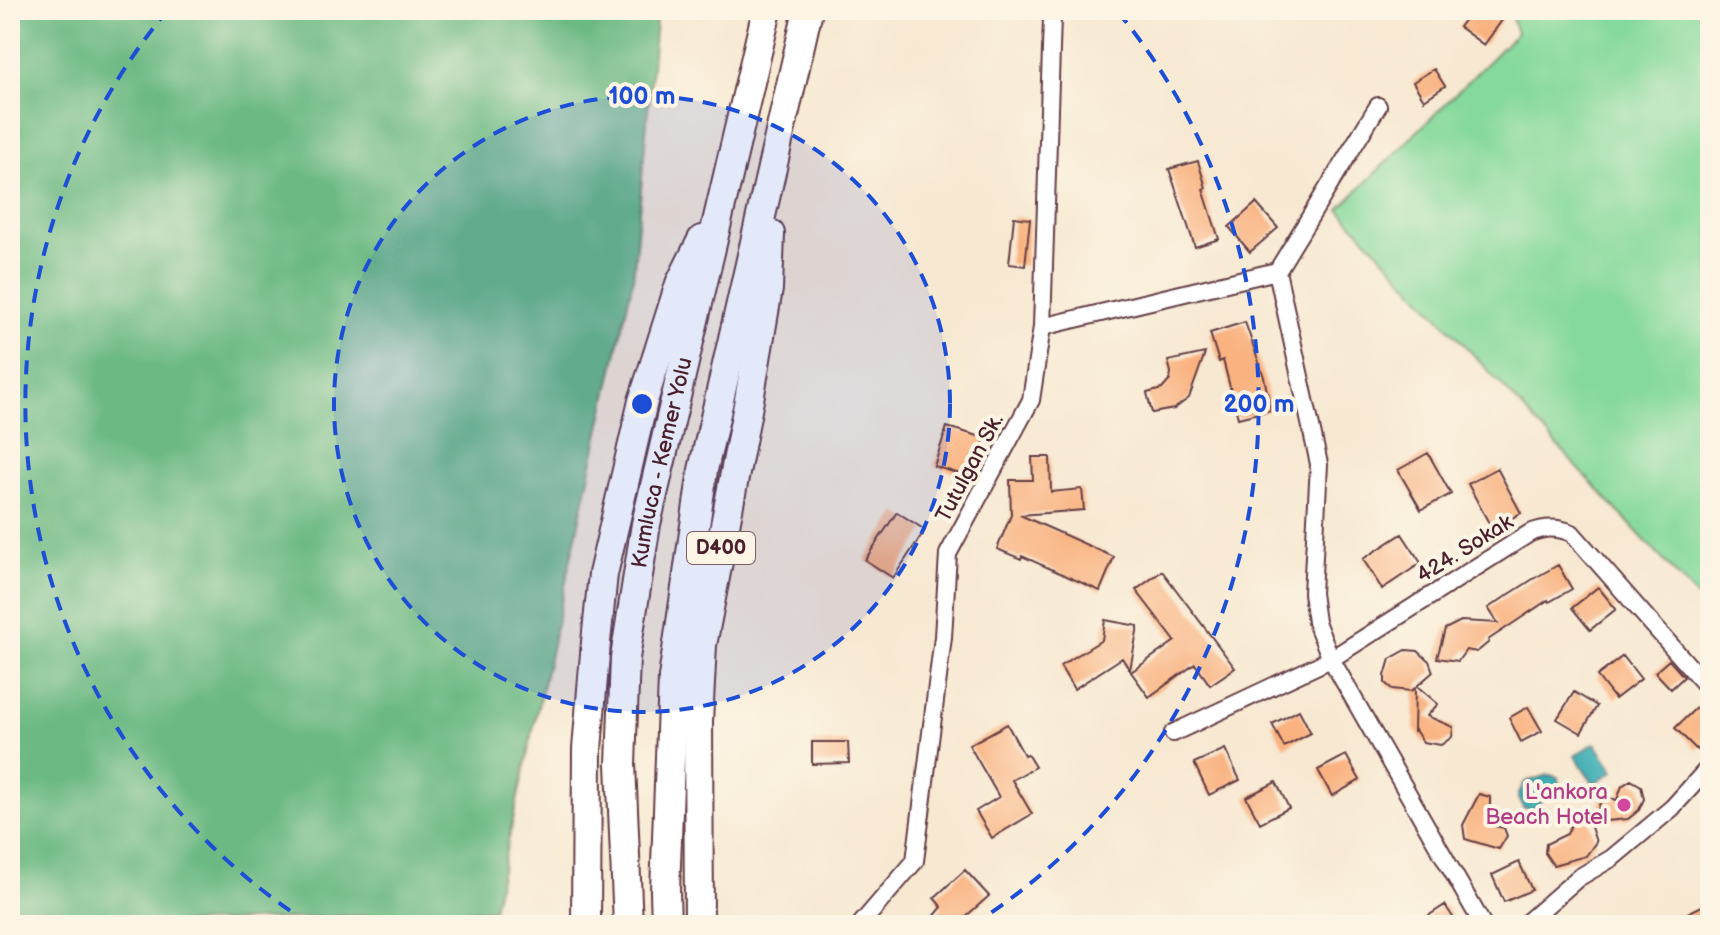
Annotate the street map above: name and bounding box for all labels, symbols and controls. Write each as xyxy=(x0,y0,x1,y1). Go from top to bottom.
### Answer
text: 100 m xyxy=(609,82,675,111)
street label: Kumluca - Kemer Yolu xyxy=(626,355,698,570)
centre of rings xyxy=(628,390,656,418)
text: 200 m xyxy=(1224,390,1294,419)
street label: Tutulgan Sk. xyxy=(930,409,1010,527)
street label: 424. Sokak xyxy=(1412,509,1518,589)
road number: D400 xyxy=(687,532,755,564)
place label: L'ankora Beach Hotel xyxy=(1485,779,1608,831)
marker: L'ankora Beach Hotel xyxy=(1615,796,1633,814)

